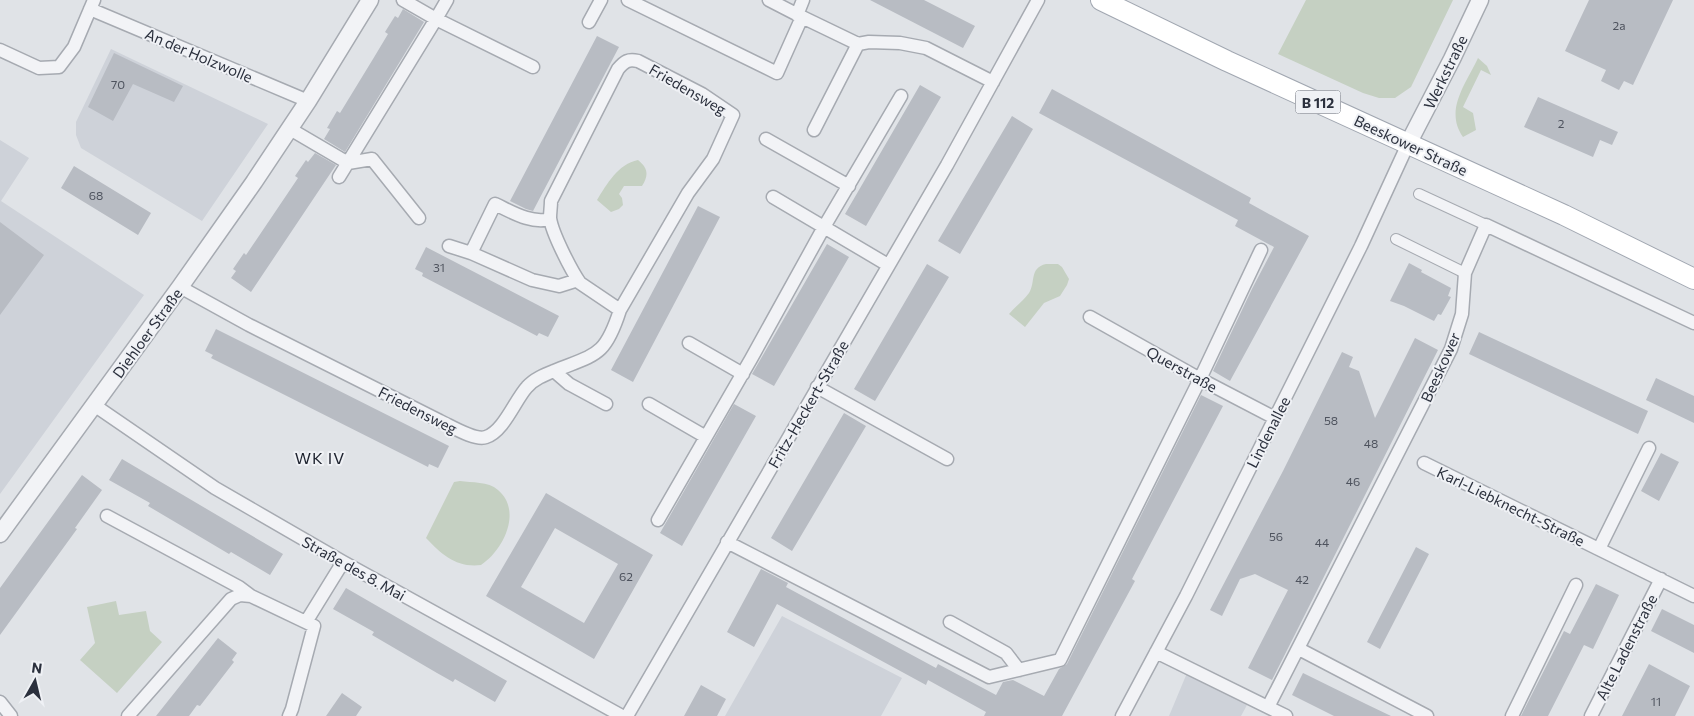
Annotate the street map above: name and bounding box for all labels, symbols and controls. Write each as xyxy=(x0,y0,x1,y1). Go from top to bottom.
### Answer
house number: 2a xyxy=(1613,18,1625,32)
street label: An der Holzwolle xyxy=(143,24,256,86)
street label: Werkstraße xyxy=(1419,32,1471,112)
street label: Friedensweg xyxy=(646,60,730,118)
house number: 70 xyxy=(111,77,125,91)
road number: B 112 xyxy=(1296,90,1340,114)
street label: Beeskower Straße xyxy=(1352,111,1471,179)
house number: 2 xyxy=(1558,116,1565,130)
house number: 68 xyxy=(89,188,103,202)
house number: 31 xyxy=(433,260,445,274)
street label: Diehloer Straße xyxy=(108,285,186,381)
street label: Beeskower xyxy=(1417,329,1463,405)
street label: Fritz-Heckert-Straße xyxy=(764,337,852,471)
street label: Querstraße xyxy=(1144,342,1221,396)
street label: Friedensweg xyxy=(376,383,460,437)
street label: Lindenallee xyxy=(1242,393,1294,471)
house number: 58 xyxy=(1324,413,1338,427)
house number: 48 xyxy=(1364,436,1378,450)
district label: WK IV xyxy=(295,448,345,467)
street label: Karl-Liebknecht-Straße xyxy=(1434,462,1588,550)
house number: 46 xyxy=(1346,474,1360,488)
house number: 56 xyxy=(1269,529,1283,543)
street label: Straße des 8. Mai xyxy=(299,532,409,604)
house number: 44 xyxy=(1315,535,1329,549)
house number: 62 xyxy=(619,569,633,583)
house number: 42 xyxy=(1295,572,1309,586)
street label: Alte Ladenstraße xyxy=(1592,591,1660,703)
north arrow xyxy=(10,656,60,706)
text: N xyxy=(30,658,43,677)
house number: 11 xyxy=(1651,694,1661,708)

